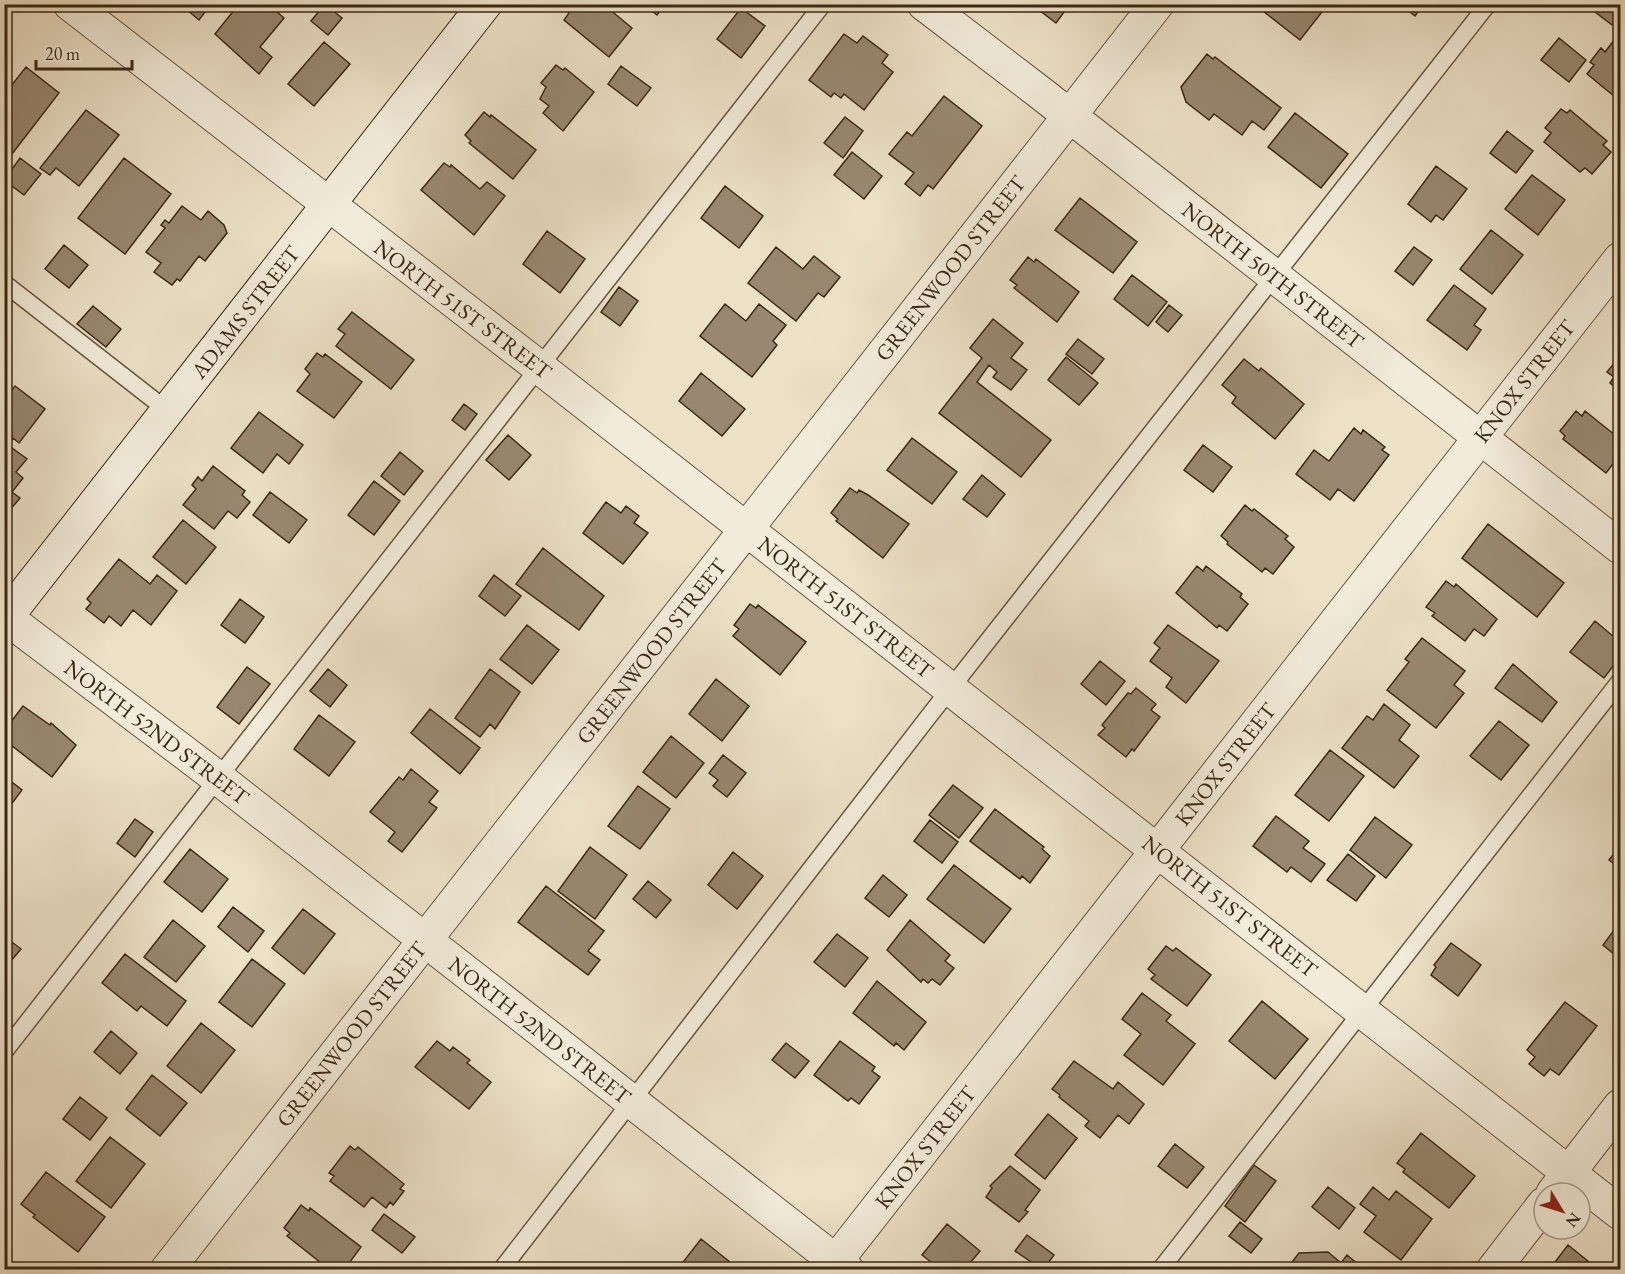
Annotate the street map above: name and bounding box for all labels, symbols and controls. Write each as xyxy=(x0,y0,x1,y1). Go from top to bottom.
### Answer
scale bar xyxy=(36,33,132,71)
text: 20 m xyxy=(45,42,80,65)
street label: GREENWOOD STREET xyxy=(869,169,1032,367)
street label: NORTH 50TH STREET xyxy=(1176,195,1370,356)
street label: NORTH 51ST STREET xyxy=(368,233,558,386)
street label: ADAMS STREET xyxy=(184,240,307,385)
street label: KNOX STREET xyxy=(1467,314,1582,449)
street label: NORTH 51ST STREET xyxy=(752,530,940,685)
street label: GREENWOOD STREET xyxy=(570,552,733,750)
street label: NORTH 52ND STREET xyxy=(58,653,255,812)
street label: KNOX STREET xyxy=(1168,697,1283,832)
street label: NORTH 51ST STREET xyxy=(1136,829,1324,984)
street label: GREENWOOD STREET xyxy=(270,935,433,1133)
street label: NORTH 52ND STREET xyxy=(442,950,637,1111)
street label: KNOX STREET xyxy=(868,1080,983,1215)
north arrow xyxy=(1532,1181,1592,1241)
text: N xyxy=(1561,1208,1586,1232)

